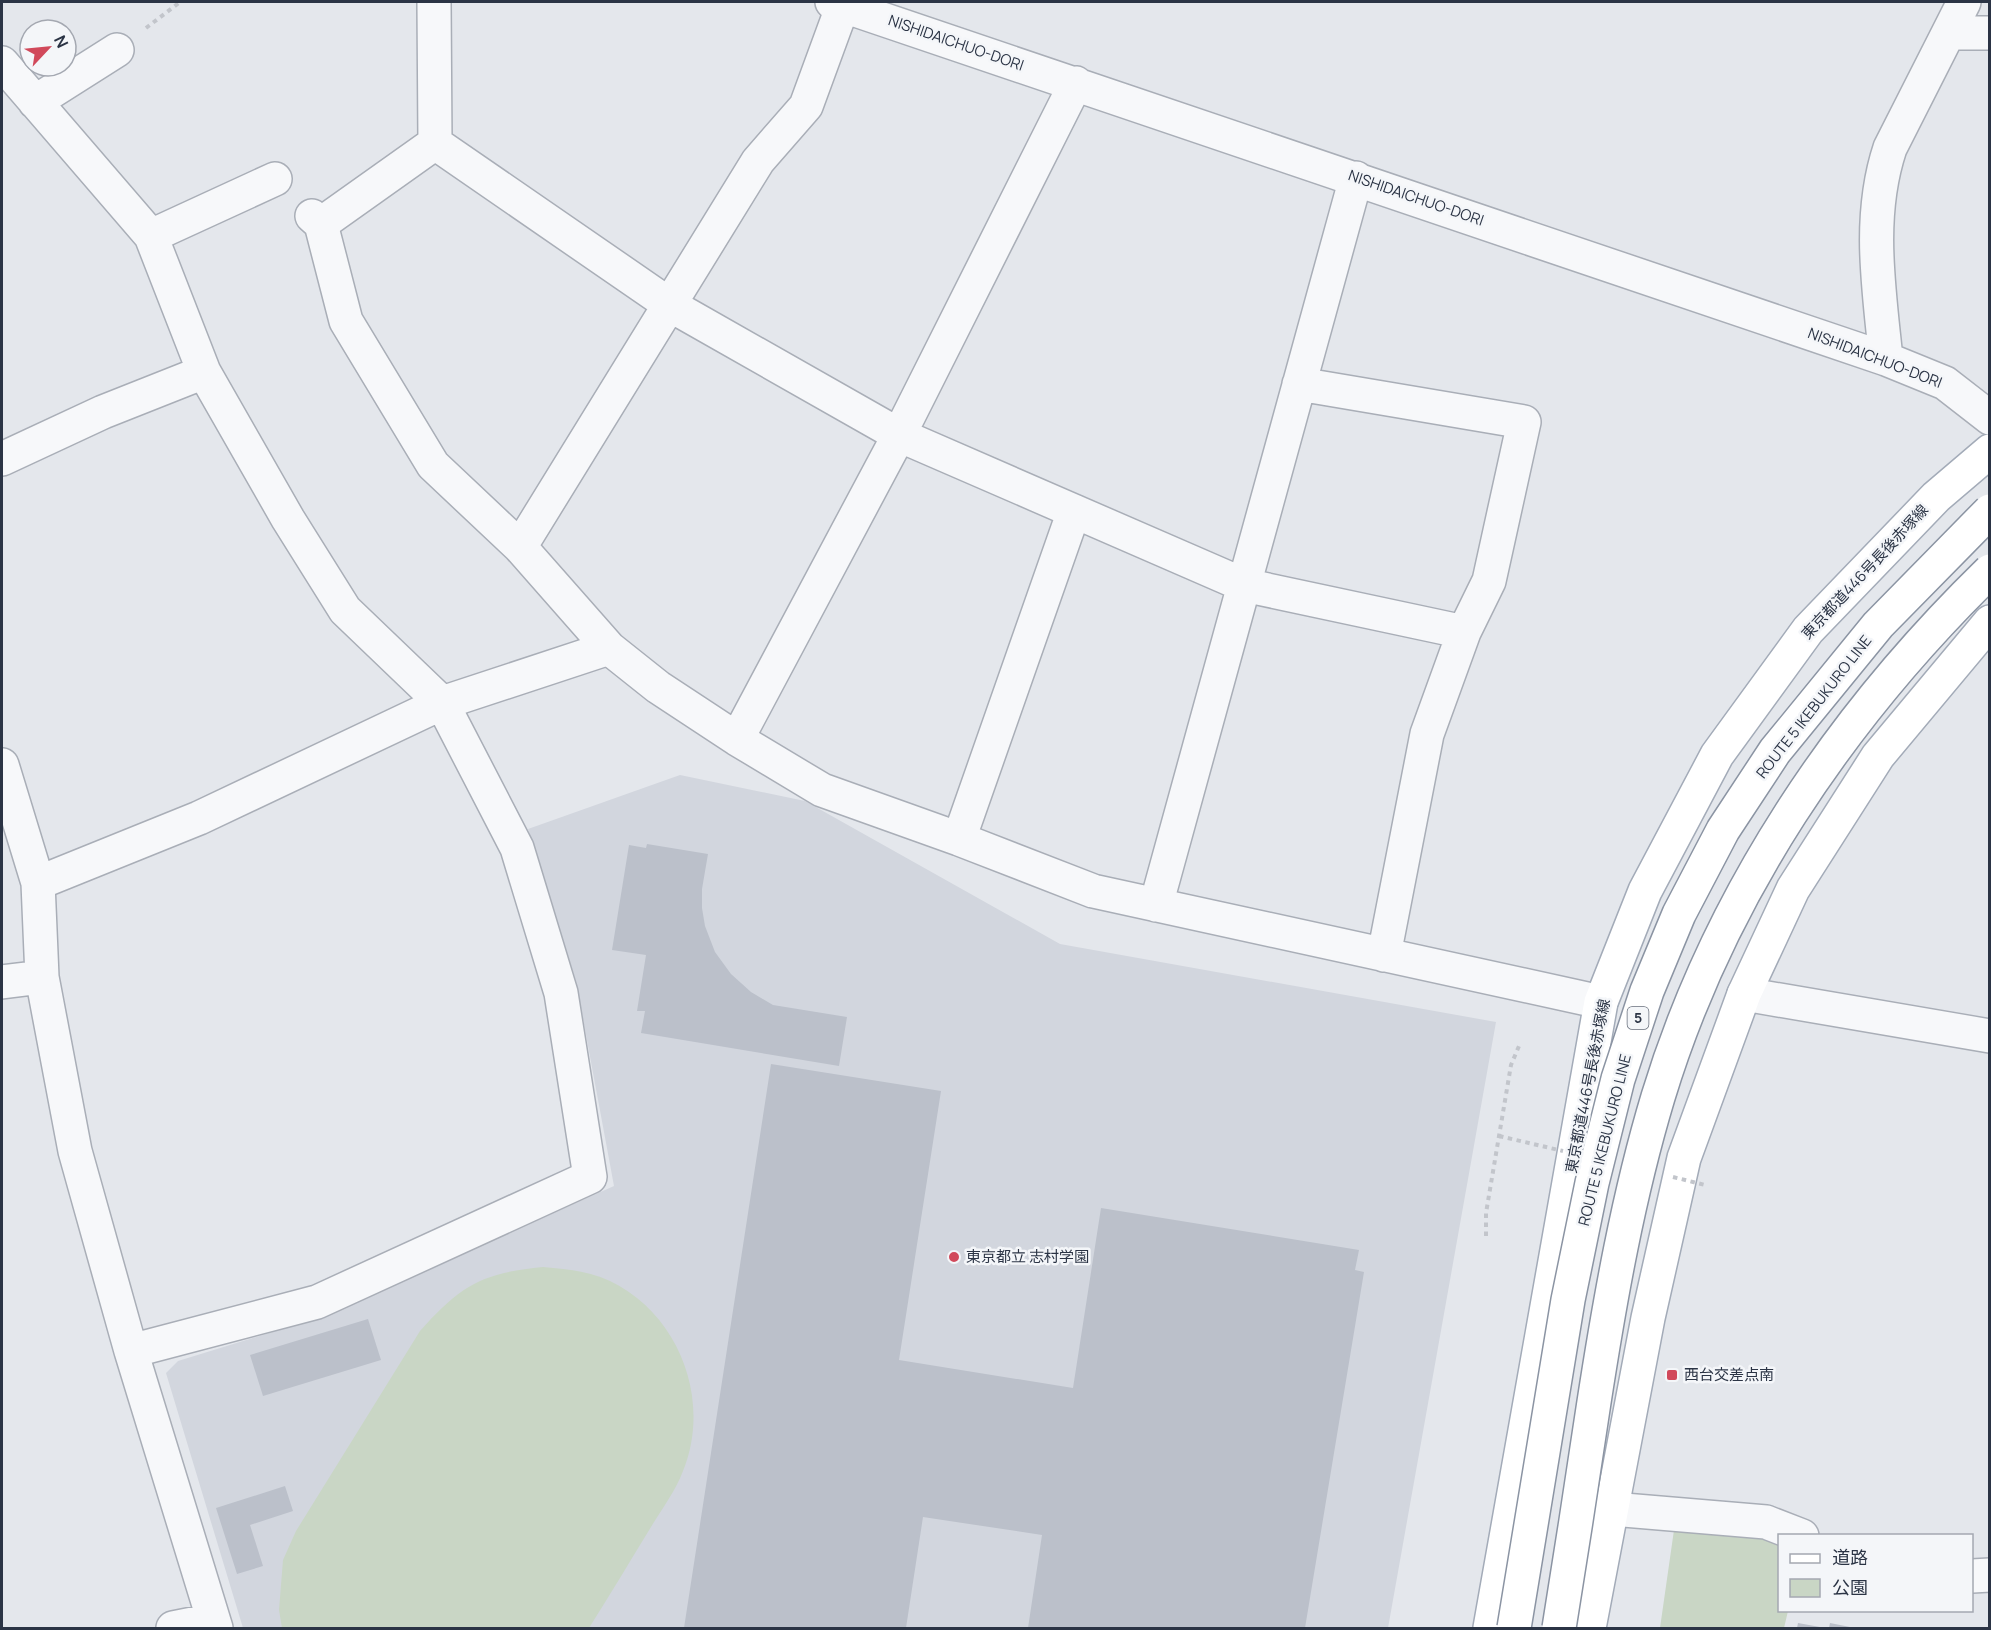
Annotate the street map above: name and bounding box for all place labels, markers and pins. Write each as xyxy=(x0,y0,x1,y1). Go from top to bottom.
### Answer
place label: 東京都立 志村学園 xyxy=(966,1246,1089,1267)
marker: 東京都立 志村学園 xyxy=(947,1250,961,1264)
place label: 西台交差点南 xyxy=(1684,1364,1774,1385)
marker: 西台交差点南 xyxy=(1665,1368,1679,1382)

